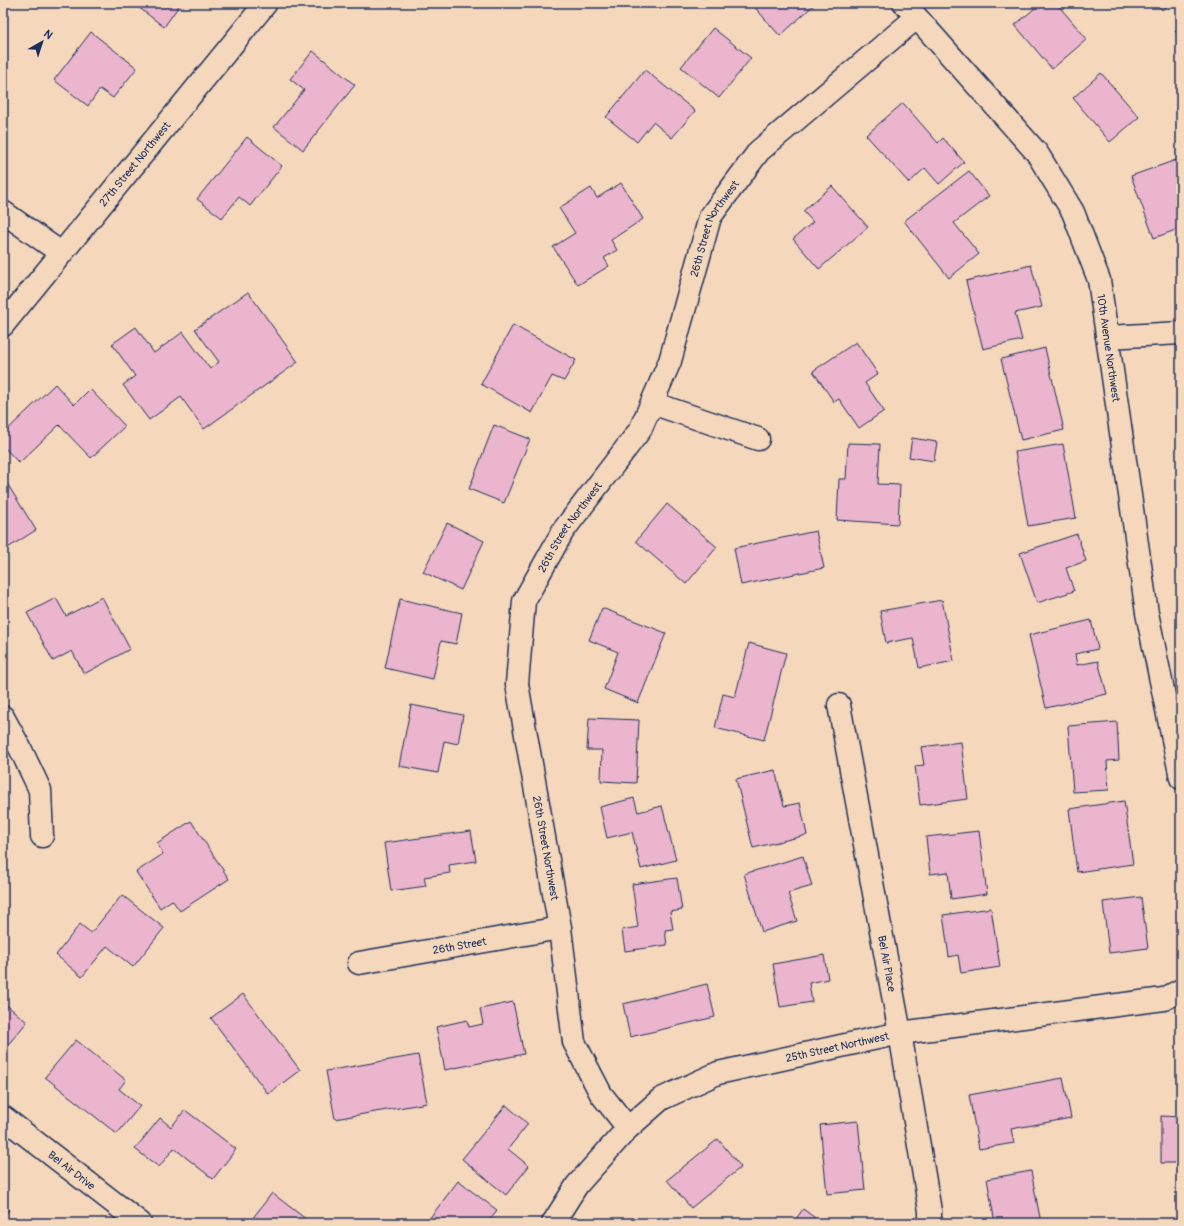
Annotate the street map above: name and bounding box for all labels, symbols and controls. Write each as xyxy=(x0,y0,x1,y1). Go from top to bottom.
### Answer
north arrow xyxy=(22,22,62,62)
text: N xyxy=(41,27,55,42)
street label: 27th Street Northwest xyxy=(97,119,174,209)
street label: 26th Street Northwest xyxy=(688,177,742,278)
street label: 10th Avenue Northwest xyxy=(1094,293,1123,404)
street label: 26th Street Northwest xyxy=(535,479,605,575)
street label: 26th Street Northwest xyxy=(530,795,561,902)
street label: Bel Air Place xyxy=(875,934,898,993)
street label: 26th Street xyxy=(432,935,488,957)
street label: 25th Street Northwest xyxy=(784,1030,891,1065)
street label: Bel Air Drive xyxy=(46,1148,98,1193)

